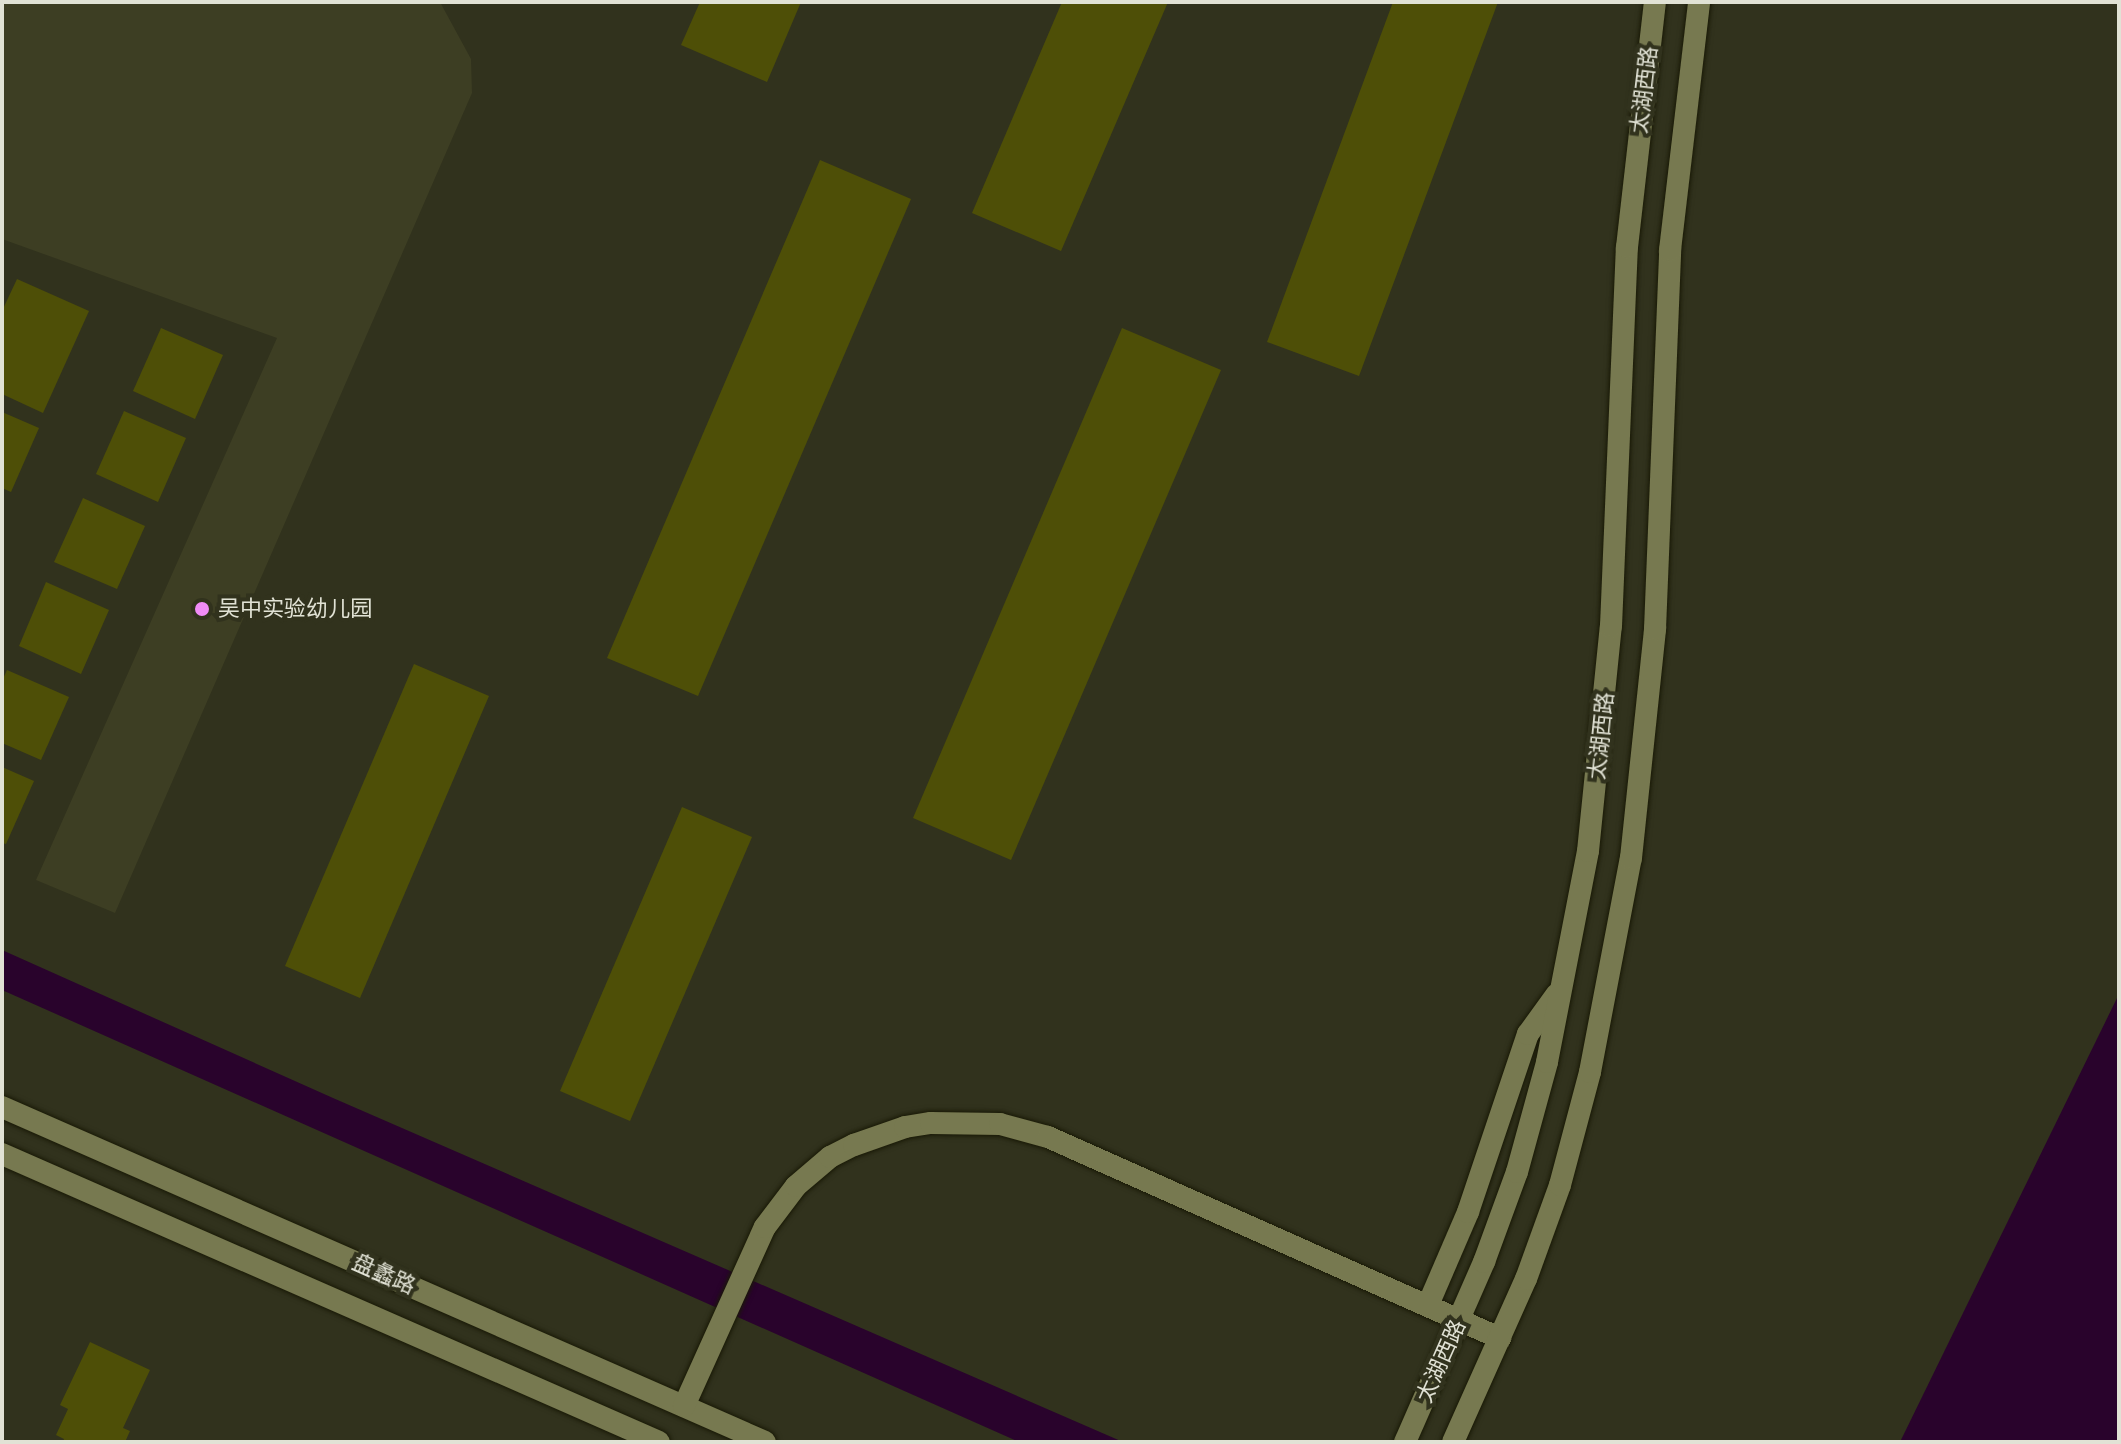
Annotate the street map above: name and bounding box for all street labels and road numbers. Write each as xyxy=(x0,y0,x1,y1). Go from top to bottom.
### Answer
street label: 太湖西路 xyxy=(1626,45,1662,135)
street label: 太湖西路 xyxy=(1583,691,1619,781)
street label: 盘蠡路 xyxy=(348,1249,420,1299)
street label: 太湖西路 xyxy=(1411,1315,1471,1407)

